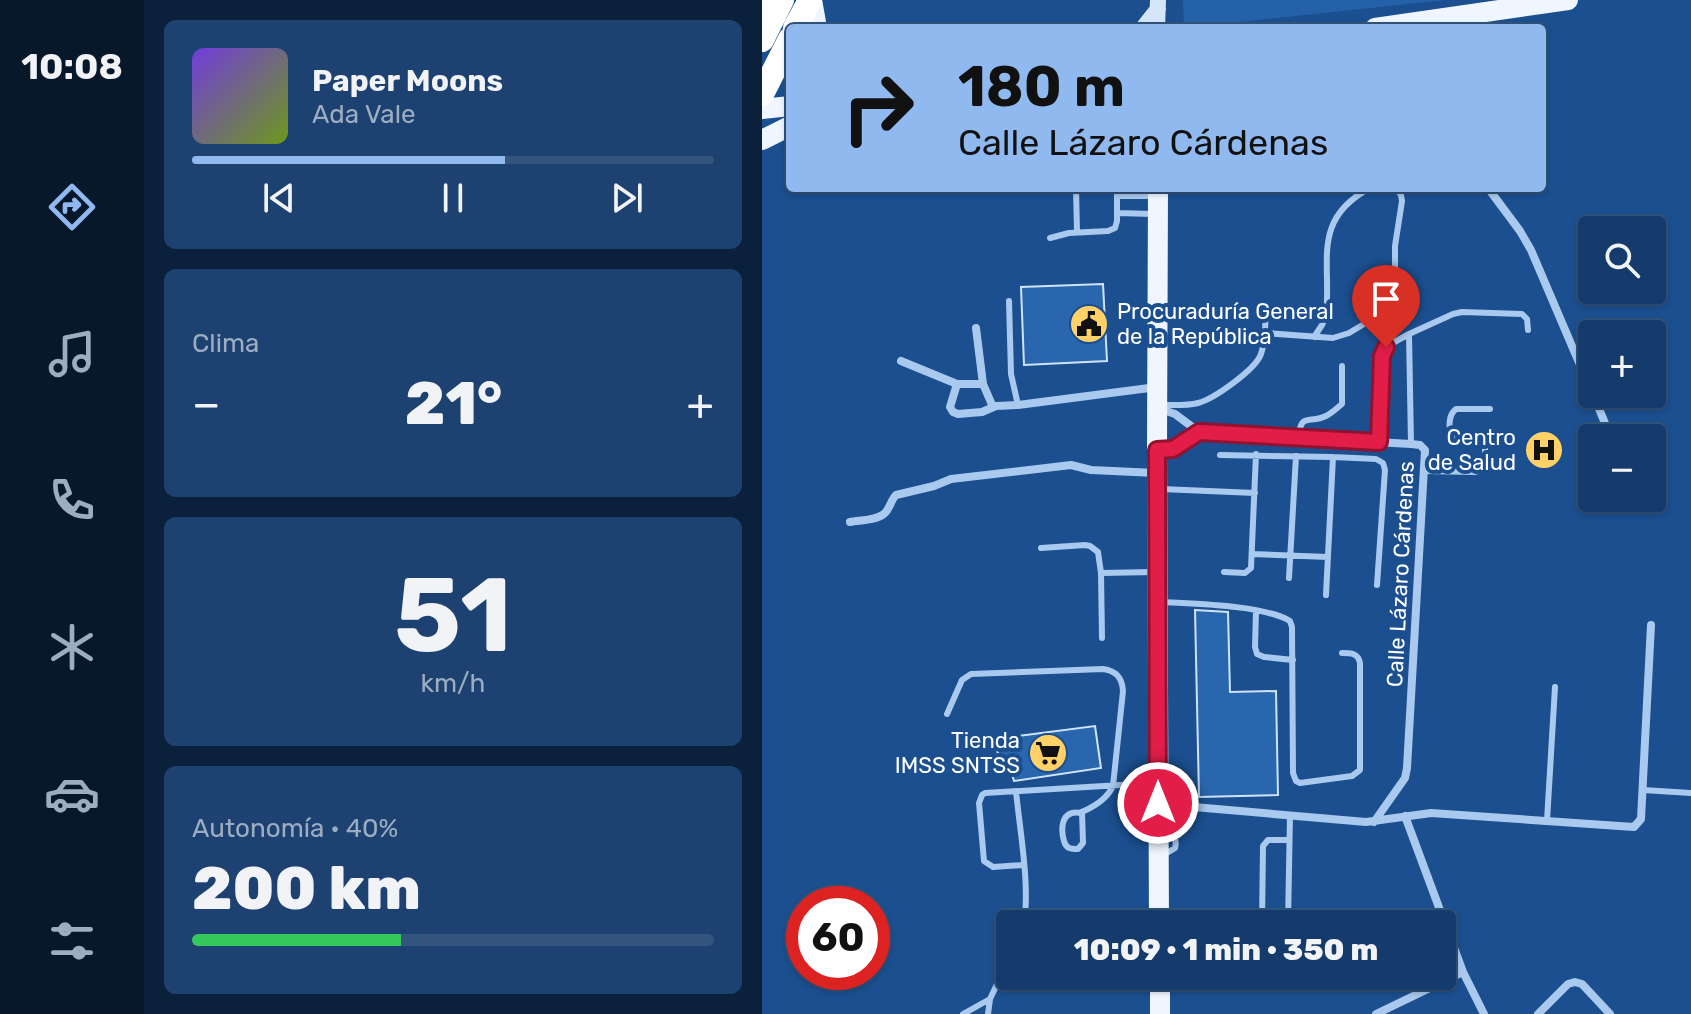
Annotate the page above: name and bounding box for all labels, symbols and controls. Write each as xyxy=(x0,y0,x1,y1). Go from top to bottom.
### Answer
text: 10:08 xyxy=(21,45,123,88)
text: 180 m xyxy=(958,54,1125,120)
icon: right xyxy=(826,56,930,160)
text: Paper Moons xyxy=(312,63,503,99)
text: Ada Vale xyxy=(312,99,416,130)
text: Calle Lázaro Cárdenas xyxy=(958,121,1328,164)
icon: previous xyxy=(257,176,301,220)
icon: pause xyxy=(431,176,475,220)
icon: next xyxy=(605,176,649,220)
icon: directions xyxy=(44,179,100,235)
map controls xyxy=(1578,216,1666,512)
button: search xyxy=(1578,216,1666,304)
pin xyxy=(1352,265,1420,347)
icon: arrive xyxy=(1364,277,1408,321)
place label: Procuraduría General de la República xyxy=(1117,298,1334,350)
public building icon: Procuraduría General de la República xyxy=(1068,303,1110,345)
button: + xyxy=(1578,320,1666,408)
icon: music xyxy=(44,326,100,382)
text: Clima xyxy=(192,328,259,359)
text: 21° xyxy=(405,368,502,439)
text: − xyxy=(192,378,221,430)
text: + xyxy=(687,378,714,430)
place label: Centro de Salud xyxy=(1428,424,1516,476)
button: − xyxy=(1578,424,1666,512)
hospital icon: Centro de Salud xyxy=(1523,429,1565,471)
street label: Calle Lázaro Cárdenas xyxy=(1381,460,1420,688)
icon: phone xyxy=(44,472,100,528)
text: 51 xyxy=(394,554,512,677)
icon: climate xyxy=(44,619,100,675)
text: km/h xyxy=(421,668,485,699)
place label: Tienda IMSS SNTSS xyxy=(895,727,1020,779)
supermarket icon: Tienda IMSS SNTSS xyxy=(1027,732,1069,774)
position arrow xyxy=(1116,761,1200,845)
icon: car xyxy=(44,766,100,822)
text: Autonomía · 40% xyxy=(192,813,398,844)
text: 200 km xyxy=(192,853,421,924)
speed limit sign: 60 xyxy=(786,886,890,990)
icon: filters xyxy=(44,913,100,969)
text: 10:09 · 1 min · 350 m xyxy=(1074,932,1378,968)

